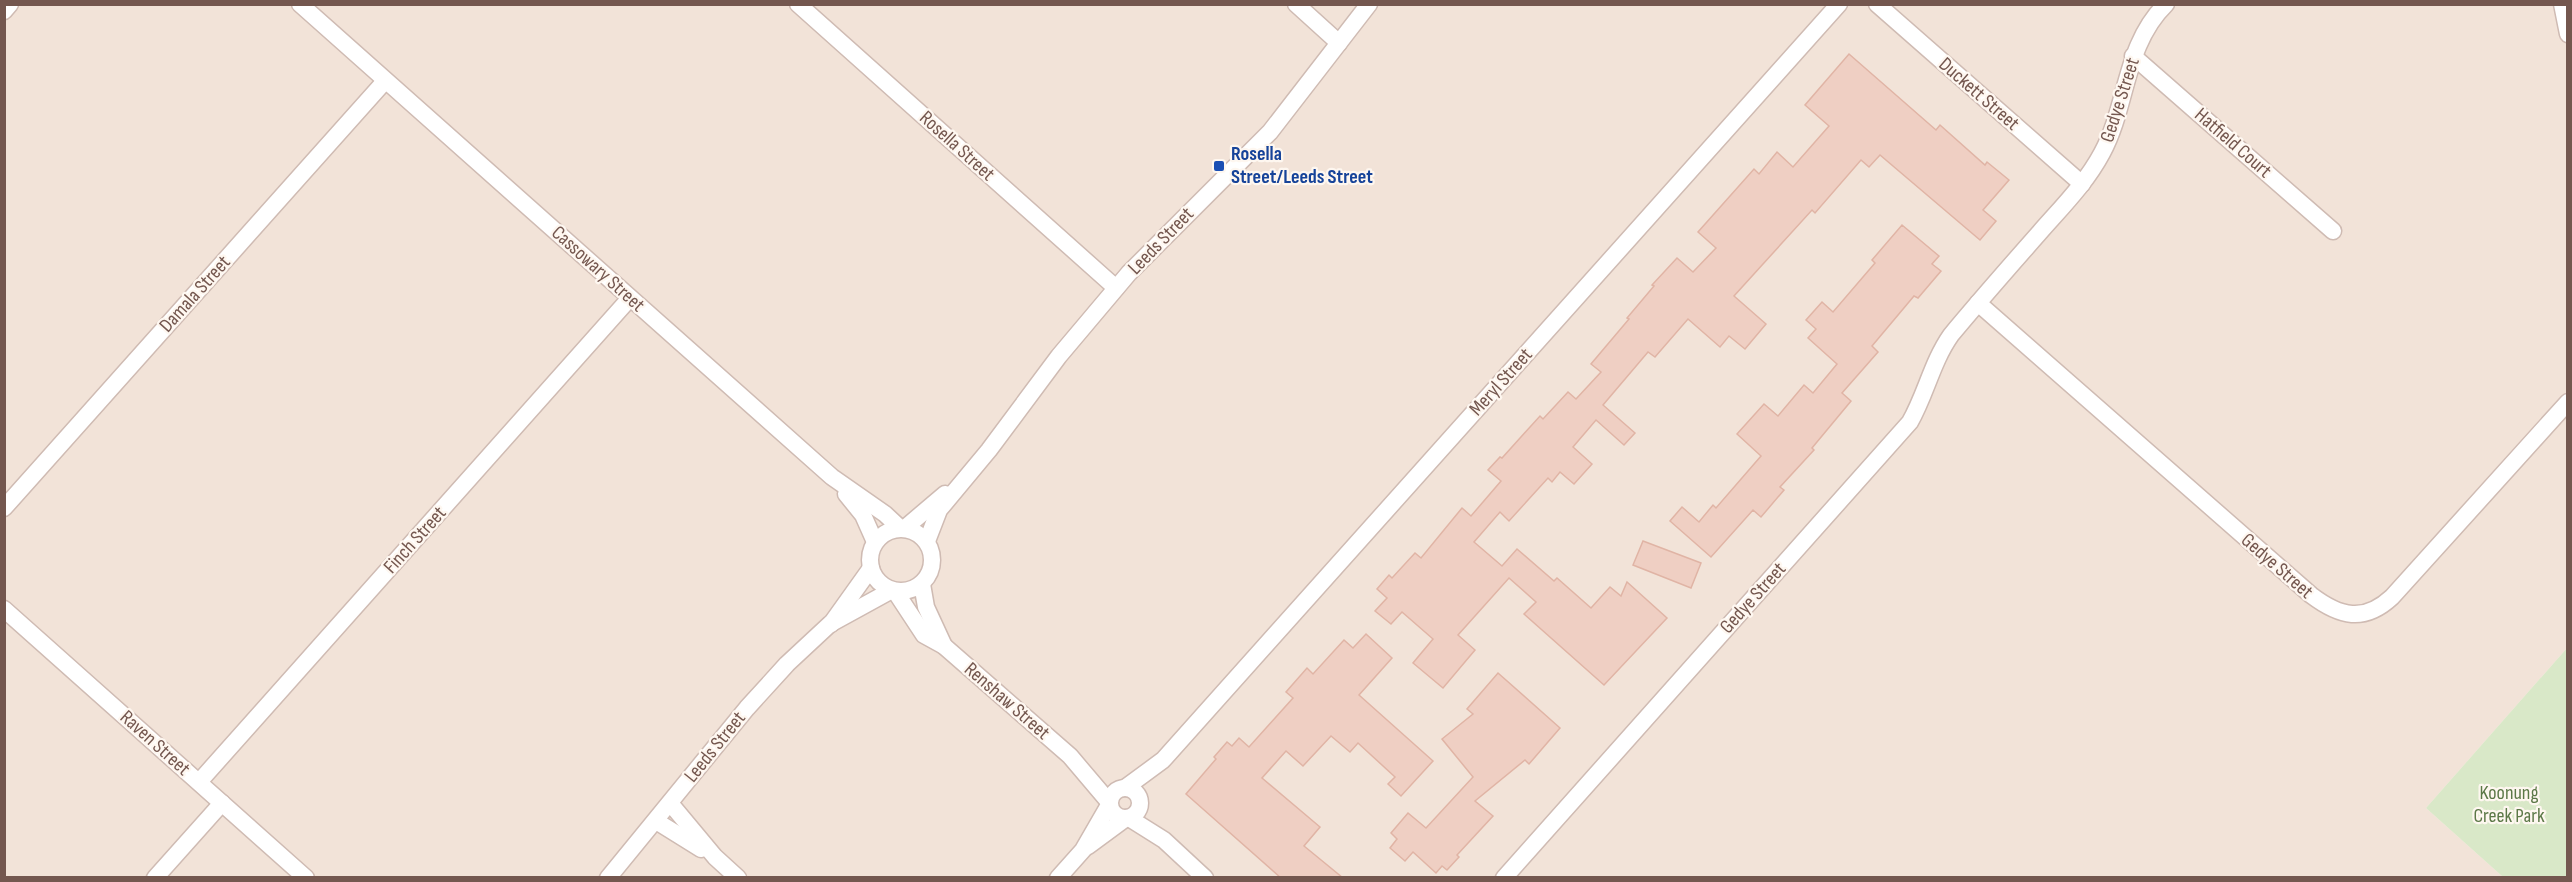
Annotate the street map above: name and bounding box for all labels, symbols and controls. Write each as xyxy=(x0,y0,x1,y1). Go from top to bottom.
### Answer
street label: Duckett Street xyxy=(1934,52,2024,136)
street label: Gedye Street xyxy=(2095,55,2145,145)
street label: Hatfield Court xyxy=(2190,103,2276,183)
street label: Rosella Street xyxy=(914,106,1000,186)
place label: Rosella Street/Leeds Street xyxy=(1231,142,1373,189)
marker: Rosella Street/Leeds Street xyxy=(1212,159,1226,173)
street label: Leeds Street xyxy=(1123,202,1199,280)
street label: Cassowary Street xyxy=(546,221,650,317)
street label: Damala Street xyxy=(154,251,236,337)
street label: Meryl Street xyxy=(1464,343,1538,421)
street label: Finch Street xyxy=(379,501,451,579)
street label: Gedye Street xyxy=(2236,528,2318,604)
street label: Gedye Street xyxy=(1715,557,1791,639)
street label: Renshaw Street xyxy=(959,657,1055,745)
street label: Raven Street xyxy=(115,705,195,781)
street label: Leeds Street xyxy=(679,707,751,787)
park label: Koonung Creek Park xyxy=(2473,781,2545,828)

